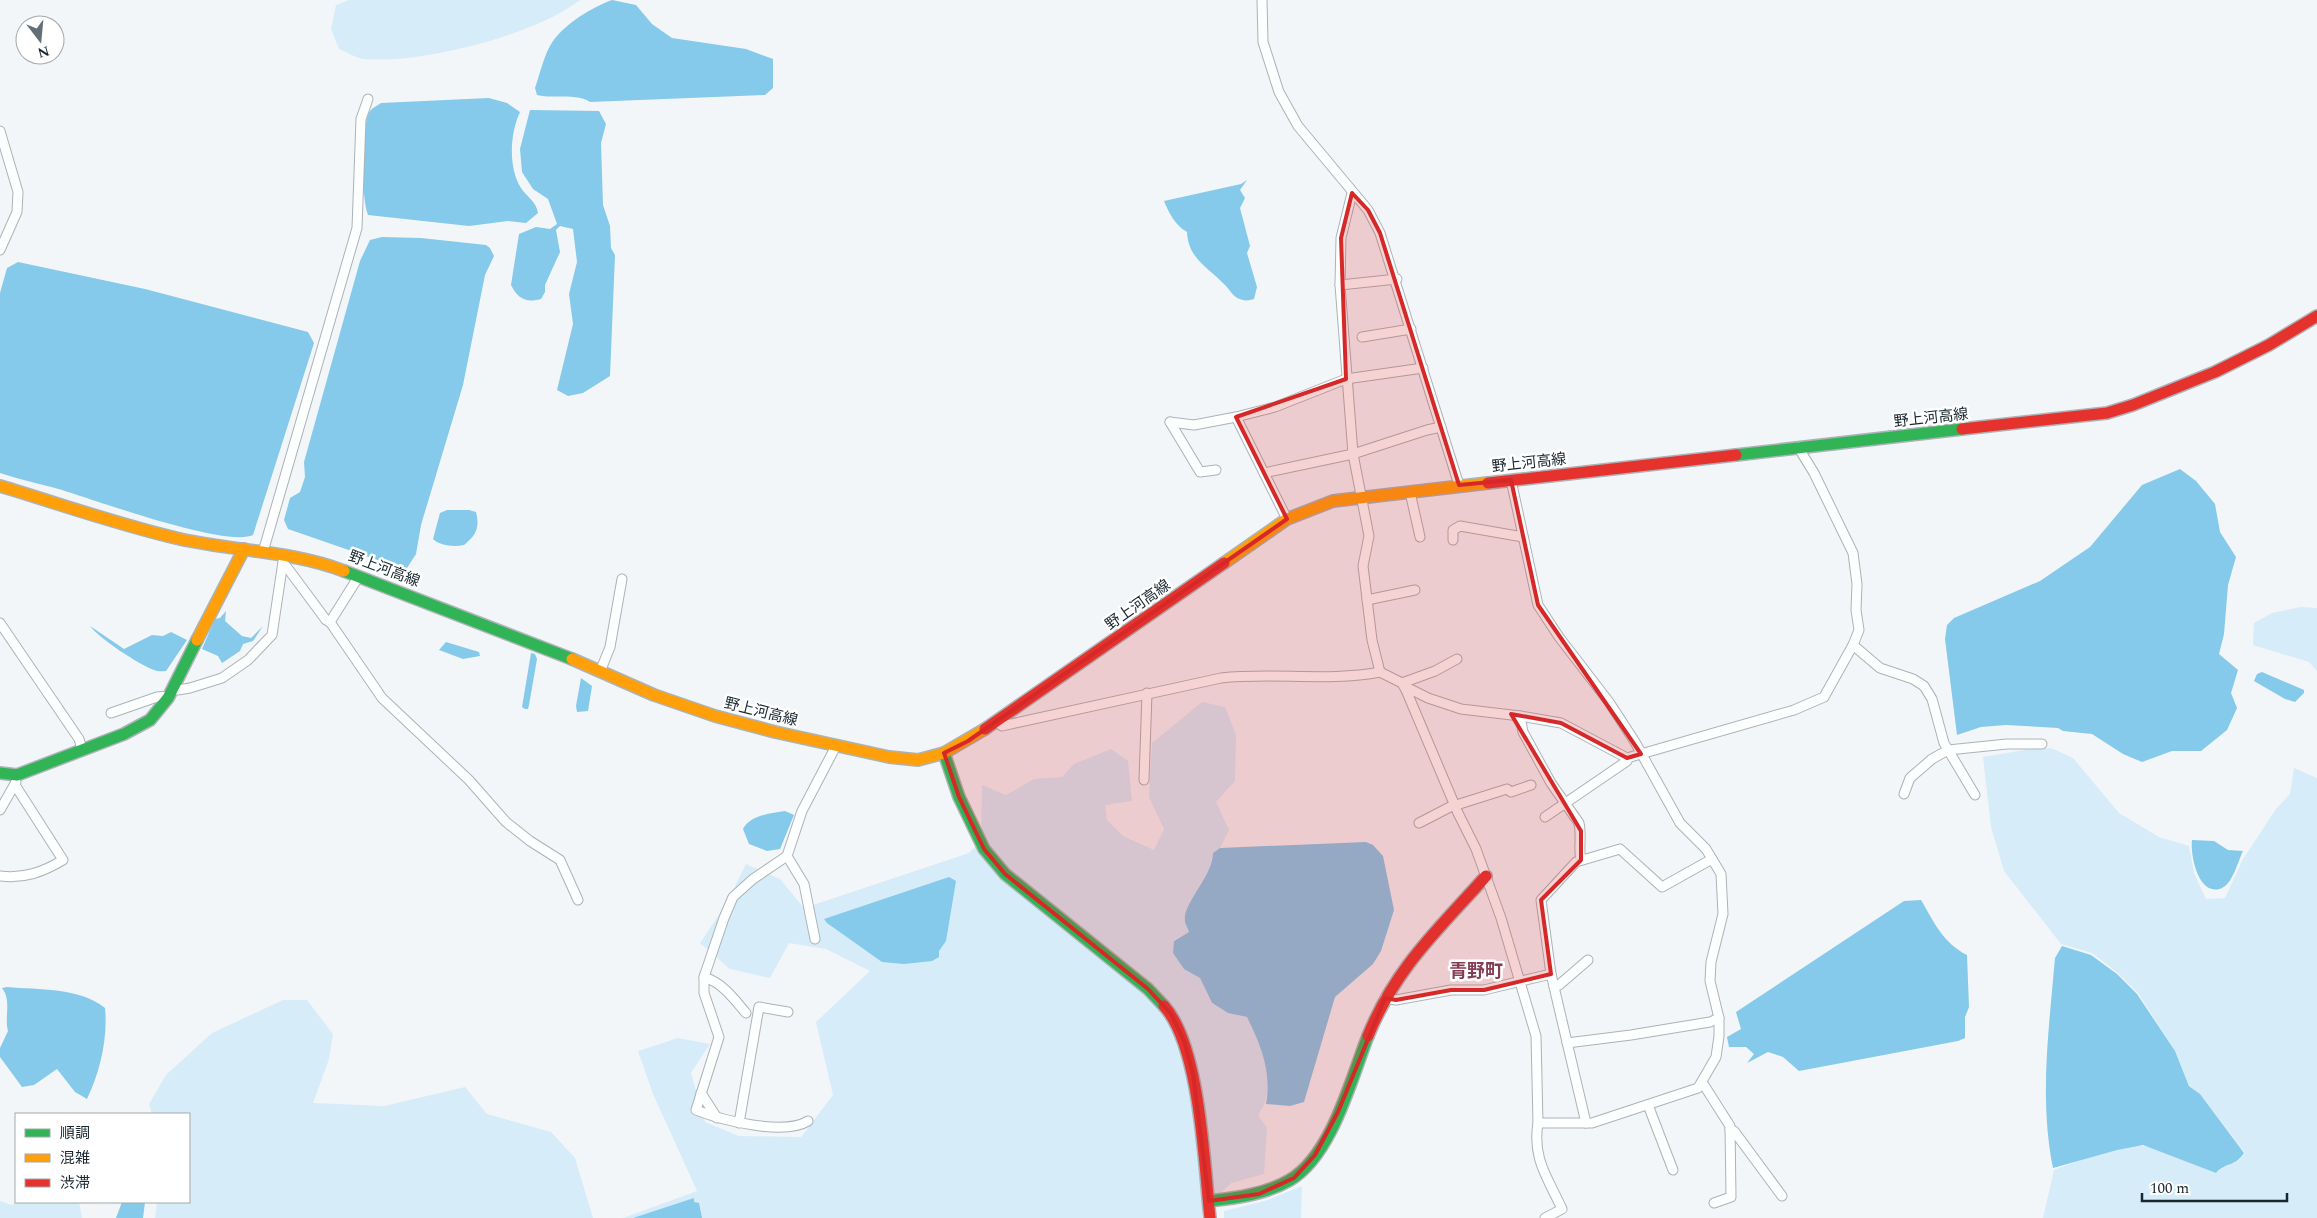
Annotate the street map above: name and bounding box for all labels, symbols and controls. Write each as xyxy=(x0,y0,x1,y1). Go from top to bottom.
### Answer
north arrow xyxy=(15,15,65,65)
text: N xyxy=(35,40,52,64)
street label: 野上河高線 xyxy=(1892,403,1970,433)
street label: 野上河高線 xyxy=(1490,448,1568,478)
street label: 野上河高線 xyxy=(345,545,423,593)
street label: 野上河高線 xyxy=(1101,574,1175,636)
street label: 野上河高線 xyxy=(722,692,800,732)
district label: 青野町 xyxy=(1449,958,1503,985)
legend xyxy=(15,1113,190,1203)
text: 順調 xyxy=(60,1122,90,1145)
text: 混雑 xyxy=(60,1147,90,1170)
scale bar xyxy=(2142,1170,2287,1202)
text: 渋滞 xyxy=(60,1172,90,1195)
text: 100 m xyxy=(2150,1177,2189,1200)

